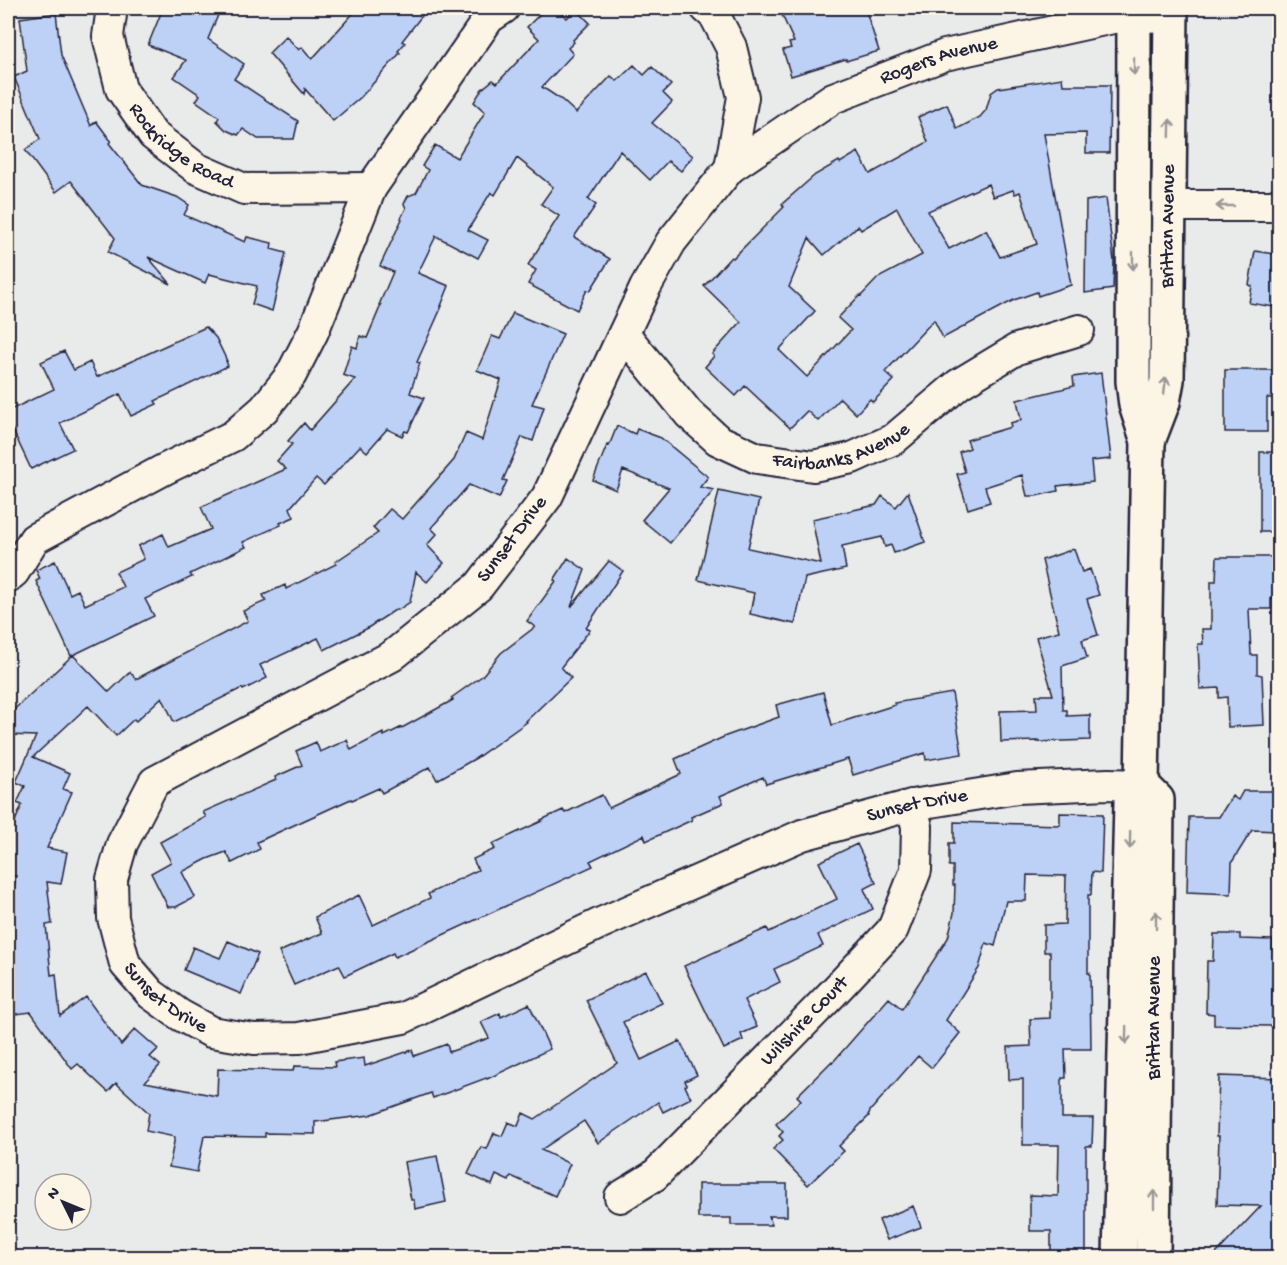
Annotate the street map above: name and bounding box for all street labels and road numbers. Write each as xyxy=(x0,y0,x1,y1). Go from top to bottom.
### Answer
street label: Rogers Avenue xyxy=(877,32,1000,90)
street label: Rockridge Road xyxy=(123,99,239,195)
street label: Brittan Avenue xyxy=(1156,164,1181,289)
street label: Fairbanks Avenue xyxy=(770,418,916,478)
street label: Sunset Drive xyxy=(473,492,553,588)
street label: Sunset Drive xyxy=(864,785,970,828)
street label: Brittan Avenue xyxy=(1144,956,1167,1081)
street label: Sunset Drive xyxy=(118,958,212,1039)
street label: Wilshire Court xyxy=(756,970,855,1071)

